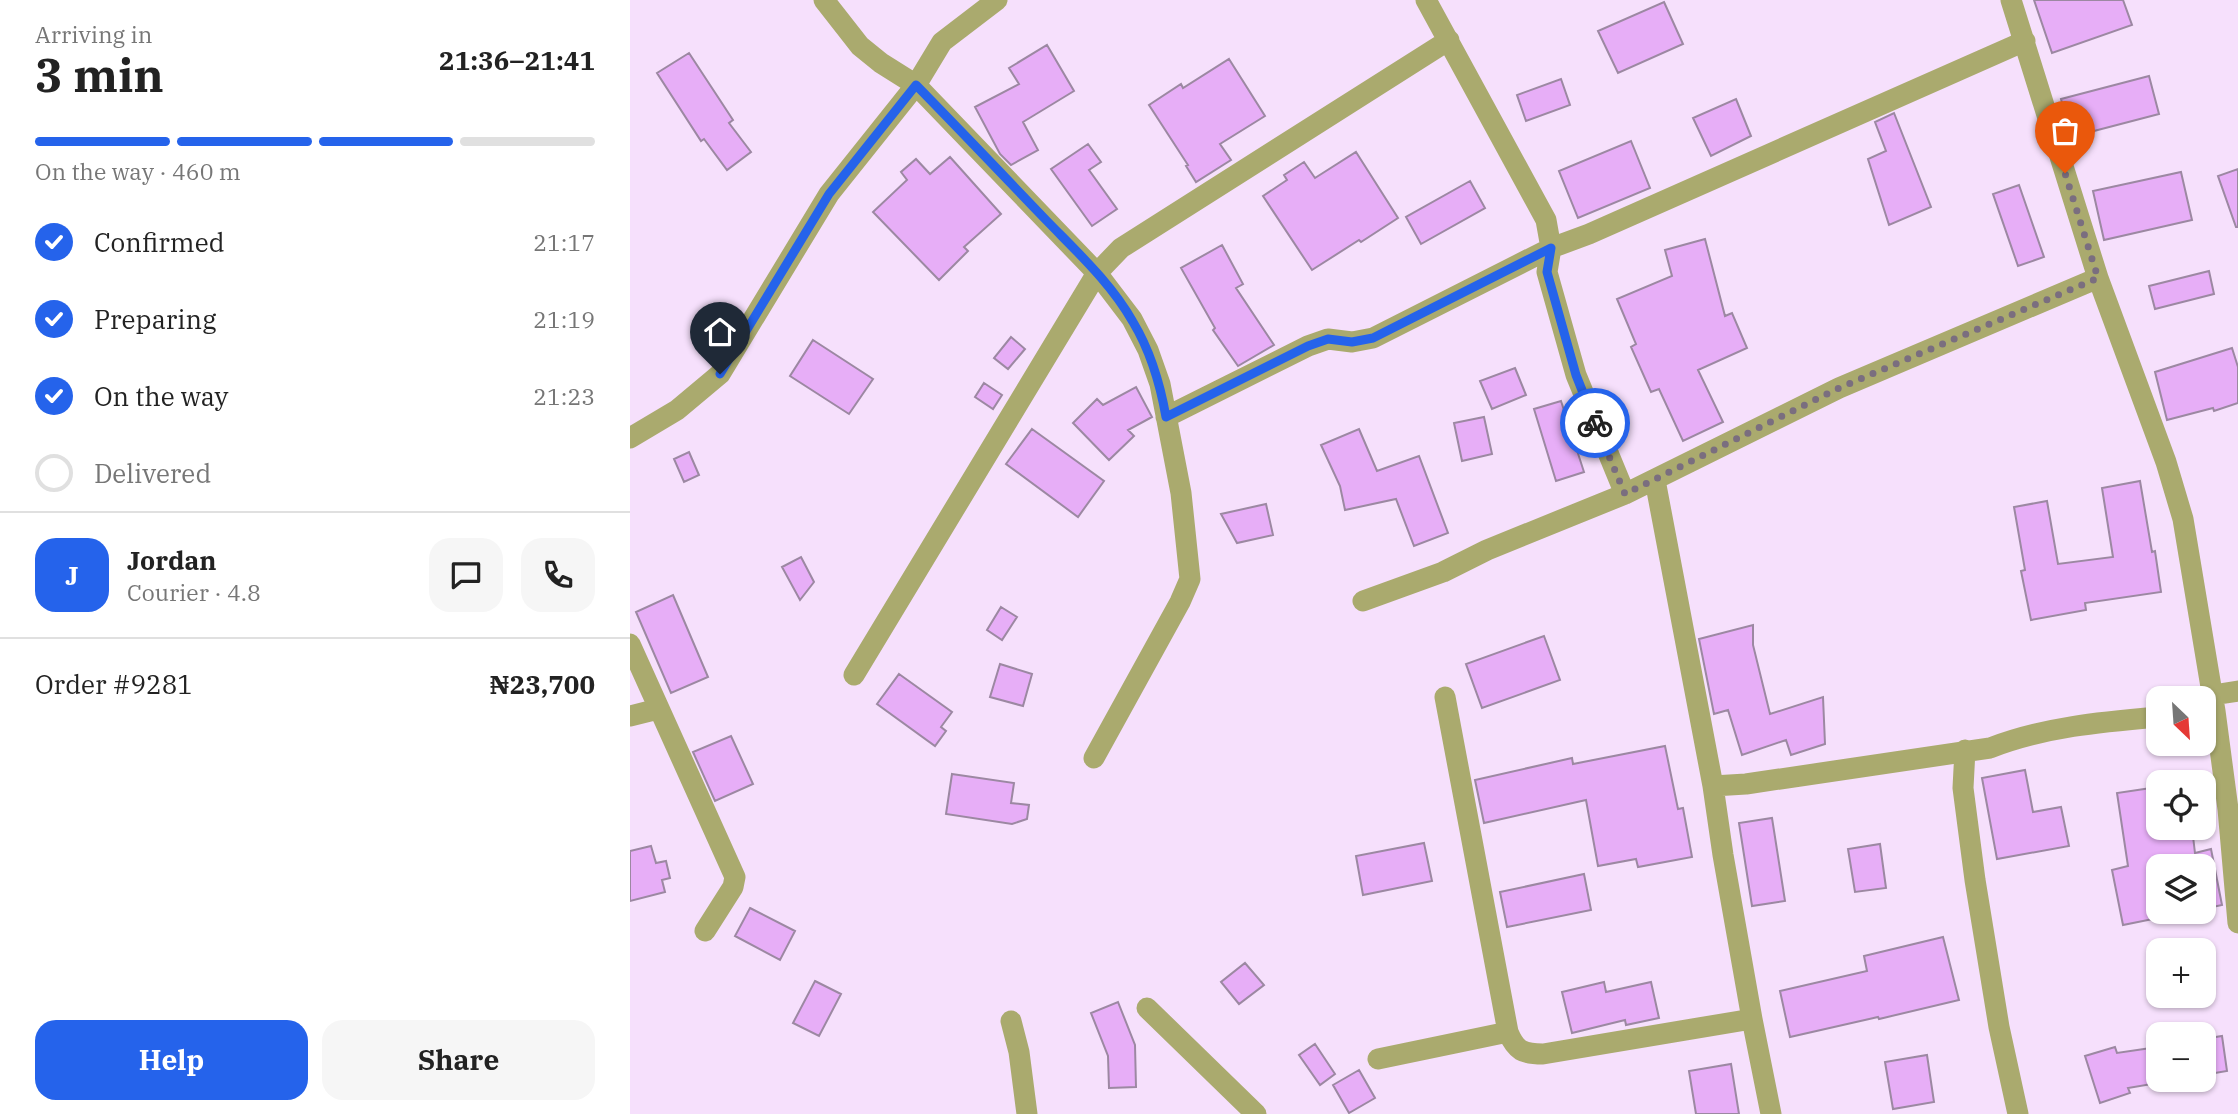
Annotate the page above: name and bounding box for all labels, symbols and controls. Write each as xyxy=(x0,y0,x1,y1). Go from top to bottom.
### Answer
text: Arriving in xyxy=(35,19,152,49)
text: 21:36–21:41 xyxy=(439,43,595,77)
text: 3 min xyxy=(35,45,164,105)
pin xyxy=(2035,101,2095,173)
icon: bag xyxy=(2046,112,2084,150)
text: On the way · 460 m xyxy=(35,156,241,186)
icon: check xyxy=(35,223,73,261)
text: Confirmed xyxy=(94,225,225,259)
text: 21:17 xyxy=(533,227,595,257)
icon: check xyxy=(35,300,73,338)
text: Preparing xyxy=(94,302,216,336)
pin xyxy=(690,302,750,374)
text: 21:19 xyxy=(533,304,595,334)
icon: home xyxy=(701,313,739,351)
icon: check xyxy=(35,377,73,415)
text: On the way xyxy=(94,379,228,413)
text: 21:23 xyxy=(533,381,595,411)
courier xyxy=(1560,388,1630,458)
icon: bike xyxy=(1576,404,1614,442)
text: Delivered xyxy=(94,456,211,490)
button: chat xyxy=(429,538,503,612)
button: phone xyxy=(521,538,595,612)
text: Jordan xyxy=(127,543,217,577)
text: J xyxy=(65,558,79,592)
text: Courier · 4.8 xyxy=(127,577,261,607)
text: Order #9281 xyxy=(35,667,193,701)
text: ₦23,700 xyxy=(490,667,595,701)
north arrow xyxy=(2146,686,2216,756)
map controls xyxy=(2146,686,2216,1092)
button: locate xyxy=(2146,770,2216,840)
button: layers xyxy=(2146,854,2216,924)
button: + xyxy=(2146,938,2216,1008)
button: Help xyxy=(35,1020,308,1100)
button: Share xyxy=(322,1020,595,1100)
button: − xyxy=(2146,1022,2216,1092)

